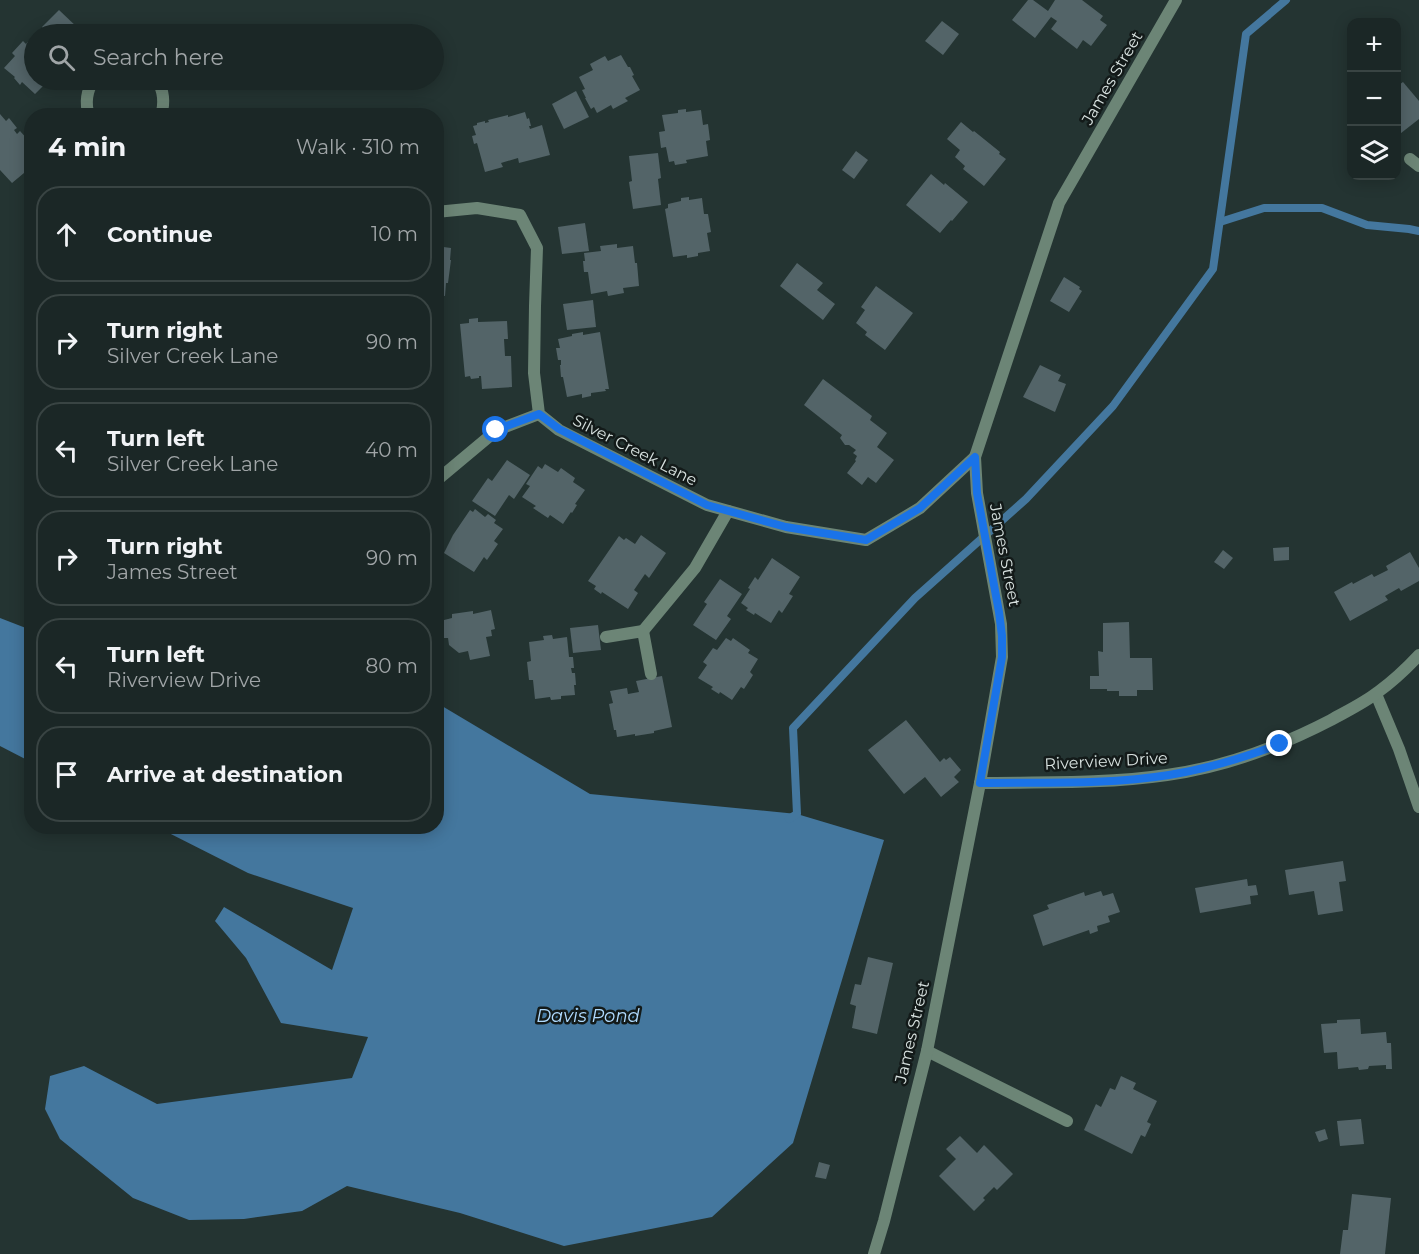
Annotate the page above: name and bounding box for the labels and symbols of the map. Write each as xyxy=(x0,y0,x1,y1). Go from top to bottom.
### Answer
street label: James Street xyxy=(1077,28,1147,129)
street label: Silver Creek Lane xyxy=(570,410,700,490)
route start xyxy=(482,416,508,442)
street label: James Street xyxy=(986,501,1024,609)
route end xyxy=(1266,730,1292,756)
street label: Riverview Drive xyxy=(1044,748,1168,774)
street label: James Street xyxy=(891,978,933,1086)
water label: Davis Pond xyxy=(536,1005,641,1027)

